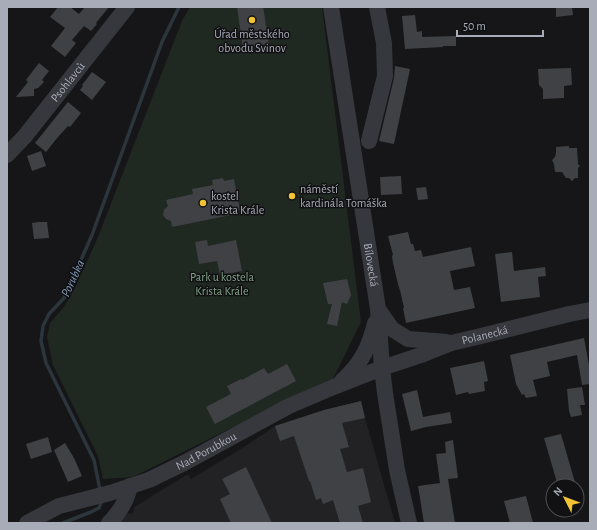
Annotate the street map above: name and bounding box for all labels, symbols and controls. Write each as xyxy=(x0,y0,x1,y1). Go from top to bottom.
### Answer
scale bar xyxy=(457,12,543,38)
marker: Úřad městského obvodu Svinov xyxy=(247,15,257,25)
text: 50 m xyxy=(463,20,486,32)
place label: Úřad městského obvodu Svinov xyxy=(214,27,290,54)
street label: Psohlavců xyxy=(48,60,87,104)
place label: náměstí kardinála Tomáška xyxy=(300,183,388,209)
place label: kostel Krista Krále xyxy=(211,190,264,216)
marker: náměstí kardinála Tomáška xyxy=(287,191,297,201)
marker: kostel Krista Krále xyxy=(198,198,208,208)
street label: Bílovecká xyxy=(362,242,381,288)
water label: Porubka xyxy=(59,258,88,299)
park label: Park u kostela Krista Krále xyxy=(190,271,255,297)
street label: Polanecká xyxy=(461,323,510,346)
street label: Nad Porubkou xyxy=(174,430,238,472)
north arrow xyxy=(545,478,585,518)
text: N xyxy=(551,485,565,498)

